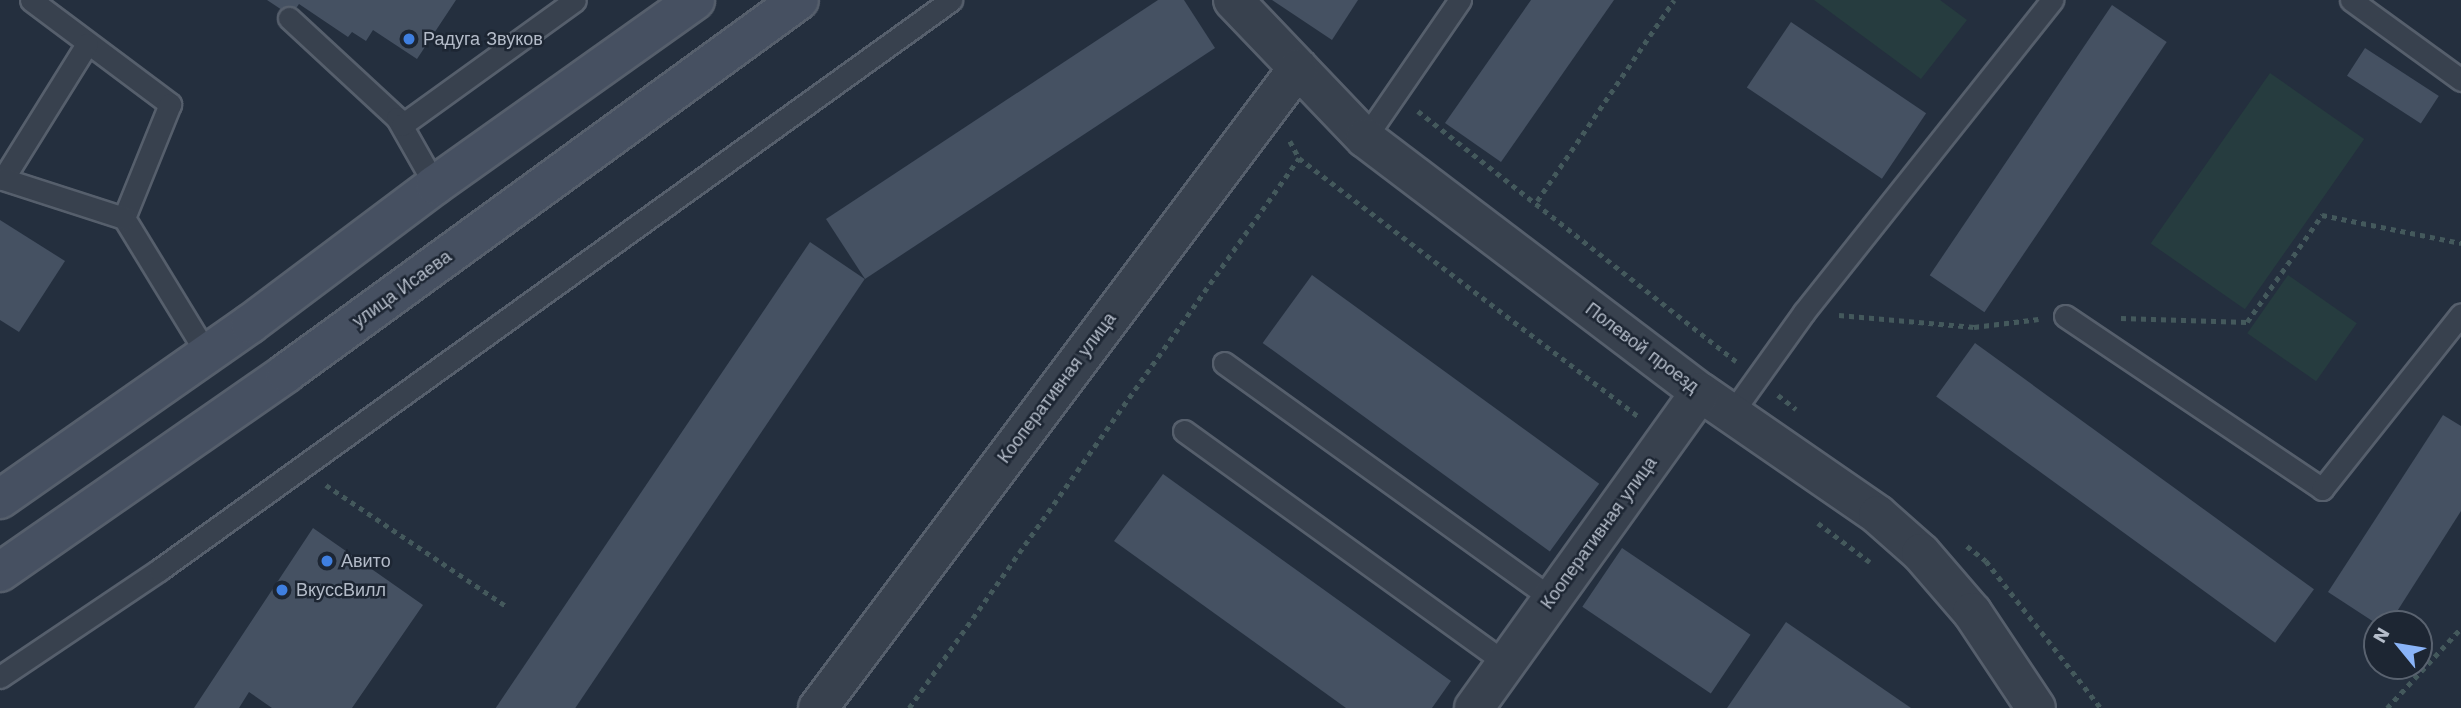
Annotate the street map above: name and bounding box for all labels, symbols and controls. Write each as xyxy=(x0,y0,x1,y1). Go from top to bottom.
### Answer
place label: Радуга Звуков xyxy=(423,28,543,50)
marker: Радуга Звуков xyxy=(401,31,417,47)
street label: улица Исаева xyxy=(348,246,456,332)
street label: Полевой проезд xyxy=(1581,298,1703,398)
street label: Кооперативная улица xyxy=(993,308,1121,468)
street label: Кооперативная улица xyxy=(1536,453,1662,613)
place label: Авито xyxy=(341,550,391,572)
marker: Авито xyxy=(319,553,335,569)
place label: ВкуссВилл xyxy=(296,579,386,601)
marker: ВкуссВилл xyxy=(274,582,290,598)
north arrow xyxy=(2363,610,2433,680)
text: N xyxy=(2368,623,2395,647)

